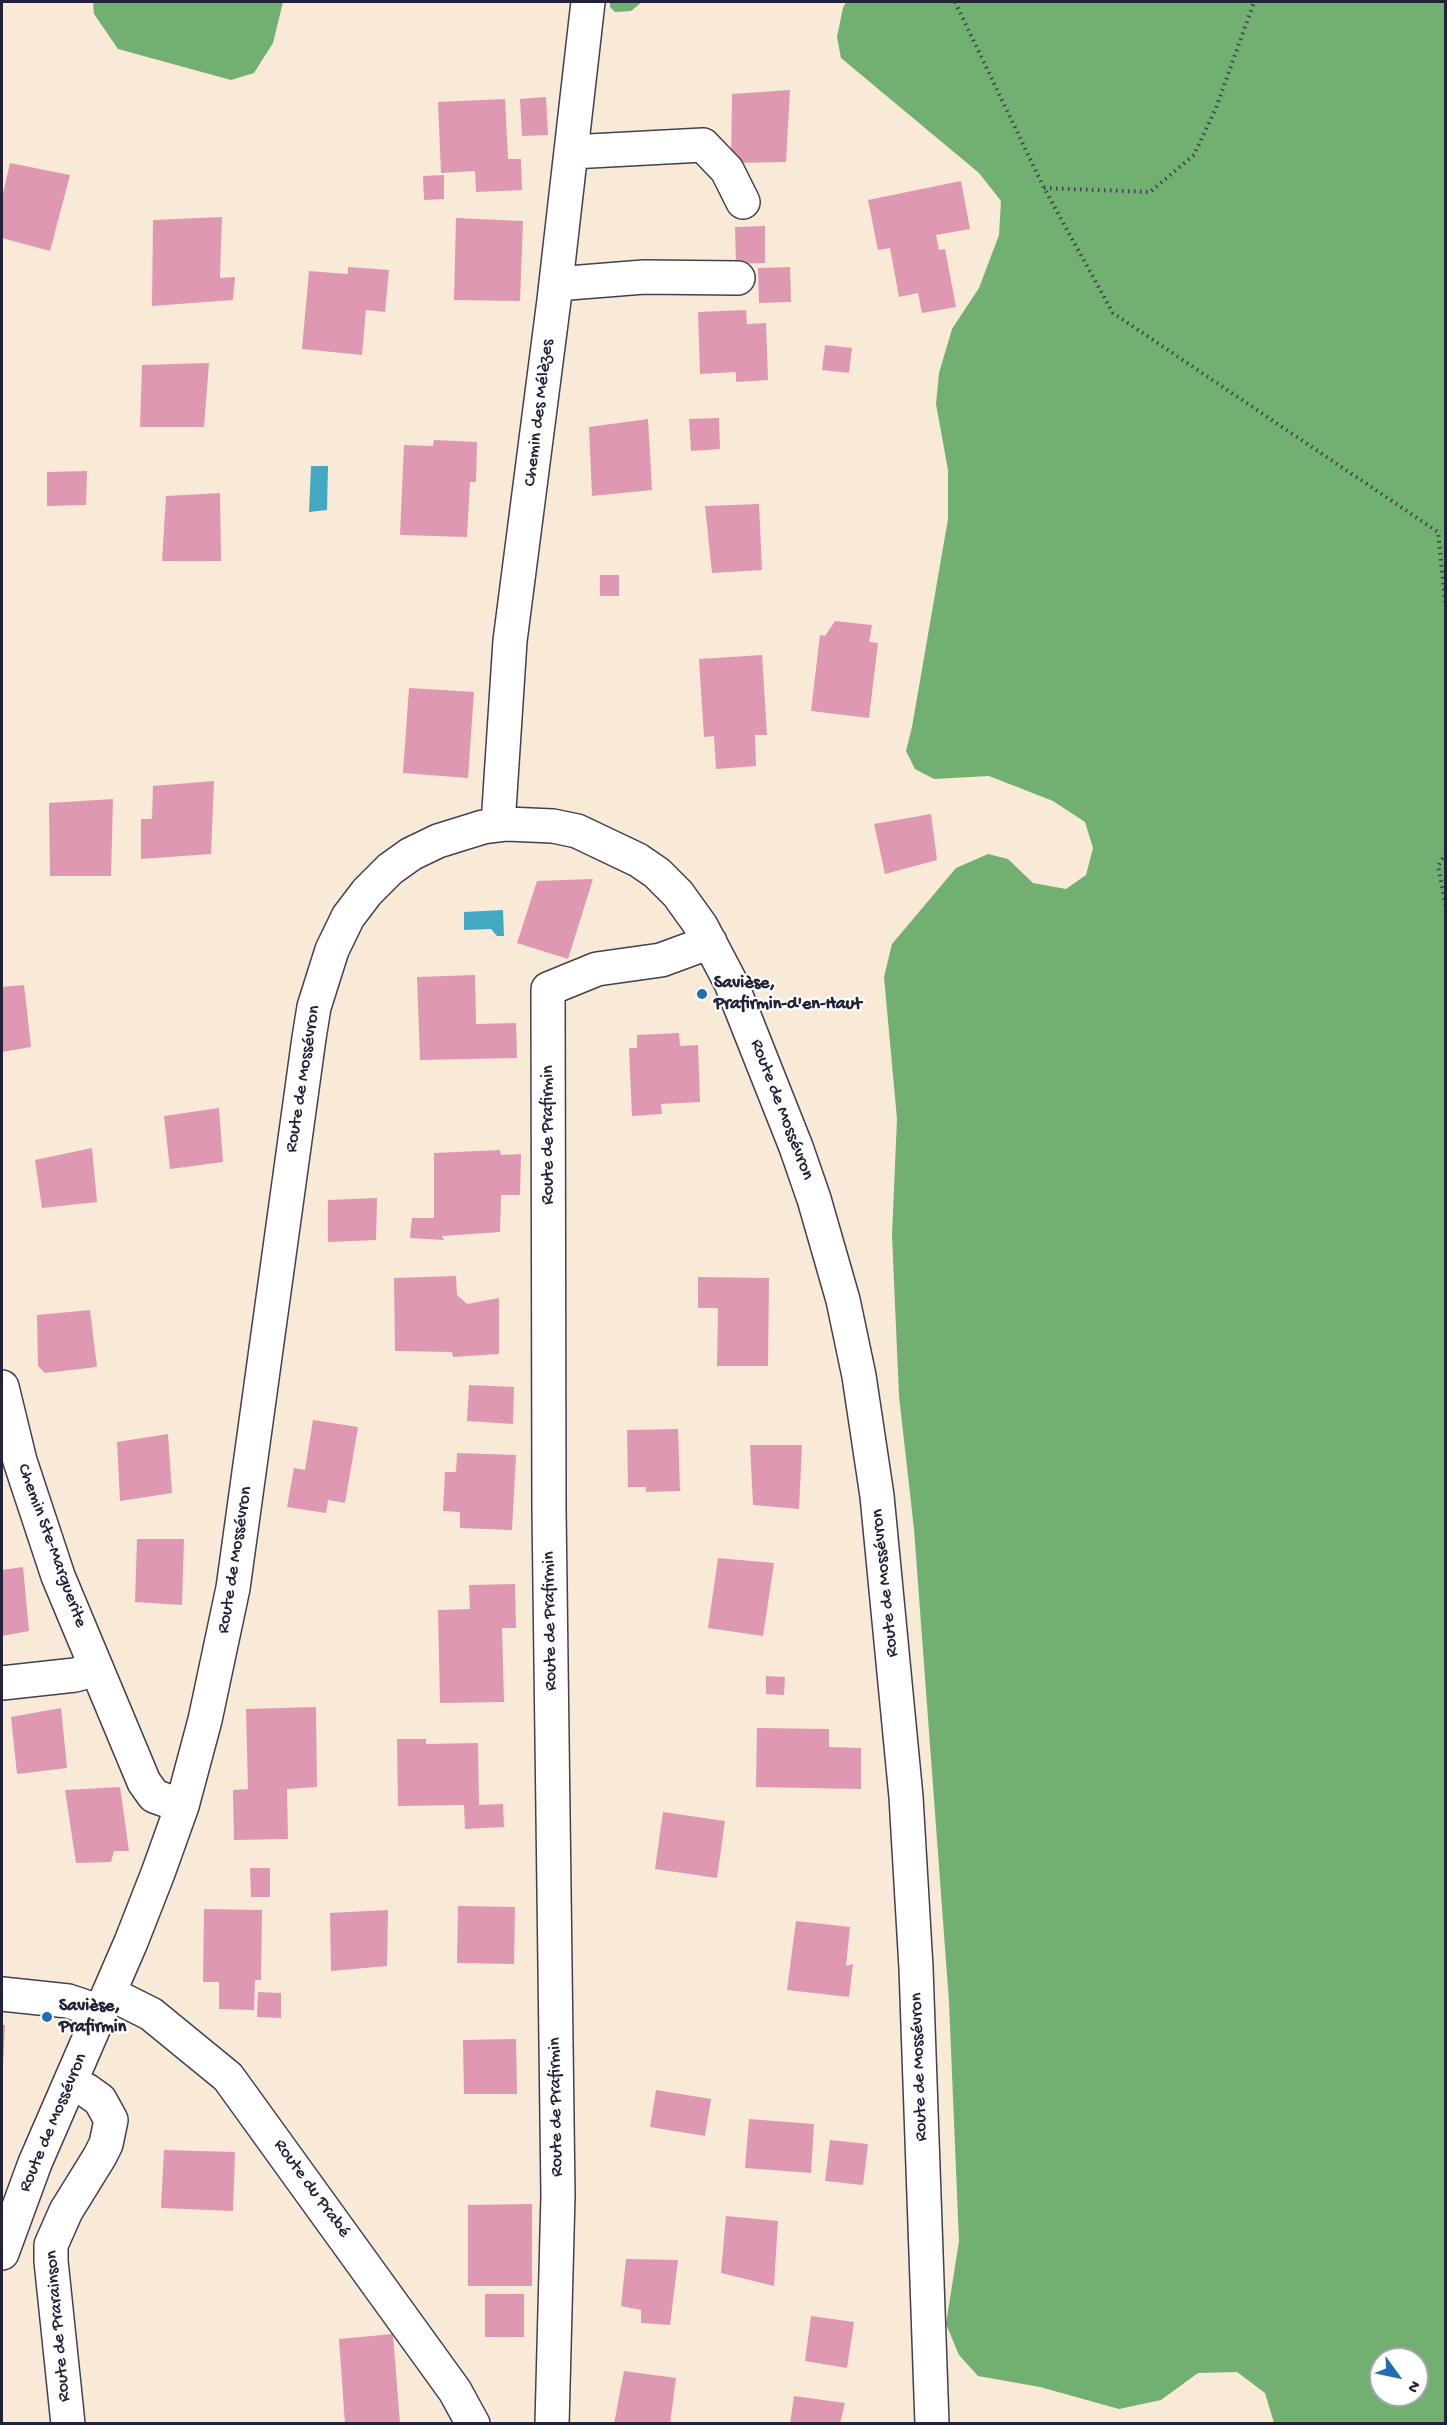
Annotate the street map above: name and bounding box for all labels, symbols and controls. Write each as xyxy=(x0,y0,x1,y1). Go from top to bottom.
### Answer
street label: Chemin des Mélèzes xyxy=(520,338,560,488)
place label: Savièse, Prafirmin-d'en-Haut xyxy=(714,973,862,1016)
marker: Savièse, Prafirmin-d'en-Haut xyxy=(695,987,709,1001)
street label: Route de Mossévron xyxy=(282,1004,326,1154)
street label: Route de Mossévron xyxy=(744,1037,818,1183)
street label: Route de Prafirmin xyxy=(538,1065,560,1205)
street label: Chemin Ste-Marguerite xyxy=(11,1461,91,1631)
street label: Route de Mossévron xyxy=(214,1485,258,1635)
street label: Route de Mossévron xyxy=(867,1508,905,1658)
street label: Route de Prafirmin xyxy=(539,1551,563,1691)
street label: Route de Mossévron xyxy=(907,1992,933,2142)
place label: Savièse, Prafirmin xyxy=(59,1996,126,2038)
marker: Savièse, Prafirmin xyxy=(40,2010,54,2024)
street label: Route de Prafirmin xyxy=(545,2037,569,2177)
street label: Route de Mossévron xyxy=(15,2050,93,2196)
street label: Route du Prabé xyxy=(268,2136,354,2242)
street label: Route de Prarainson xyxy=(42,2249,76,2403)
north arrow xyxy=(1369,2347,1429,2407)
text: N xyxy=(1402,2376,1424,2396)

